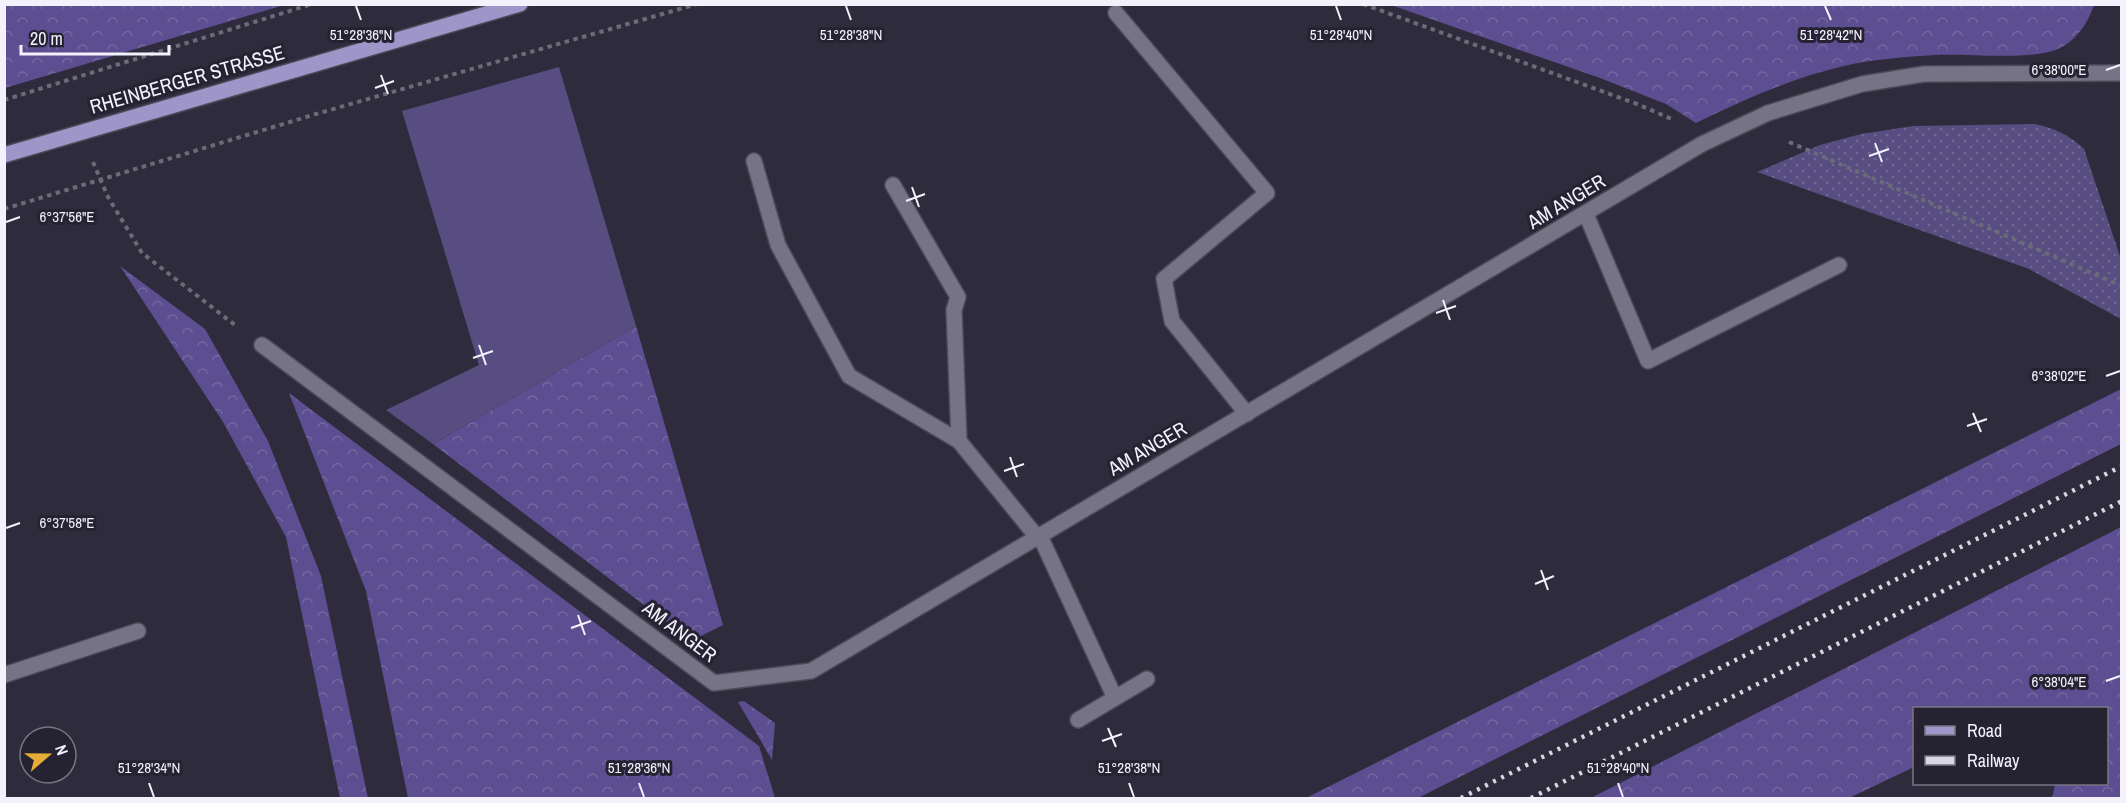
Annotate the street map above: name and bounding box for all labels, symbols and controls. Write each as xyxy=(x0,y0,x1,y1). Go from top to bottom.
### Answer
scale bar xyxy=(21,18,170,56)
text: 51°28'36"N xyxy=(330,24,392,45)
text: 51°28'38"N xyxy=(820,24,882,45)
text: 51°28'40"N xyxy=(1310,24,1372,45)
text: 51°28'42"N xyxy=(1800,24,1862,45)
text: 20 m xyxy=(30,26,63,51)
street label: RHEINBERGER STRASSE xyxy=(86,38,288,120)
text: 6°38'00"E xyxy=(2031,59,2087,80)
street label: AM ANGER xyxy=(1521,167,1610,235)
text: 6°37'56"E xyxy=(39,206,95,227)
text: 6°38'02"E xyxy=(2031,365,2087,386)
street label: AM ANGER xyxy=(1102,415,1191,482)
text: 6°37'58"E xyxy=(39,512,95,533)
street label: AM ANGER xyxy=(636,594,723,668)
text: 6°38'04"E xyxy=(2031,671,2087,692)
legend xyxy=(1913,707,2108,785)
text: Road xyxy=(1967,718,2002,743)
north arrow xyxy=(18,725,78,785)
text: N xyxy=(50,742,74,758)
text: Railway xyxy=(1967,748,2020,773)
text: 51°28'34"N xyxy=(118,757,180,778)
text: 51°28'36"N xyxy=(608,757,670,778)
text: 51°28'38"N xyxy=(1098,757,1160,778)
text: 51°28'40"N xyxy=(1587,757,1649,778)

